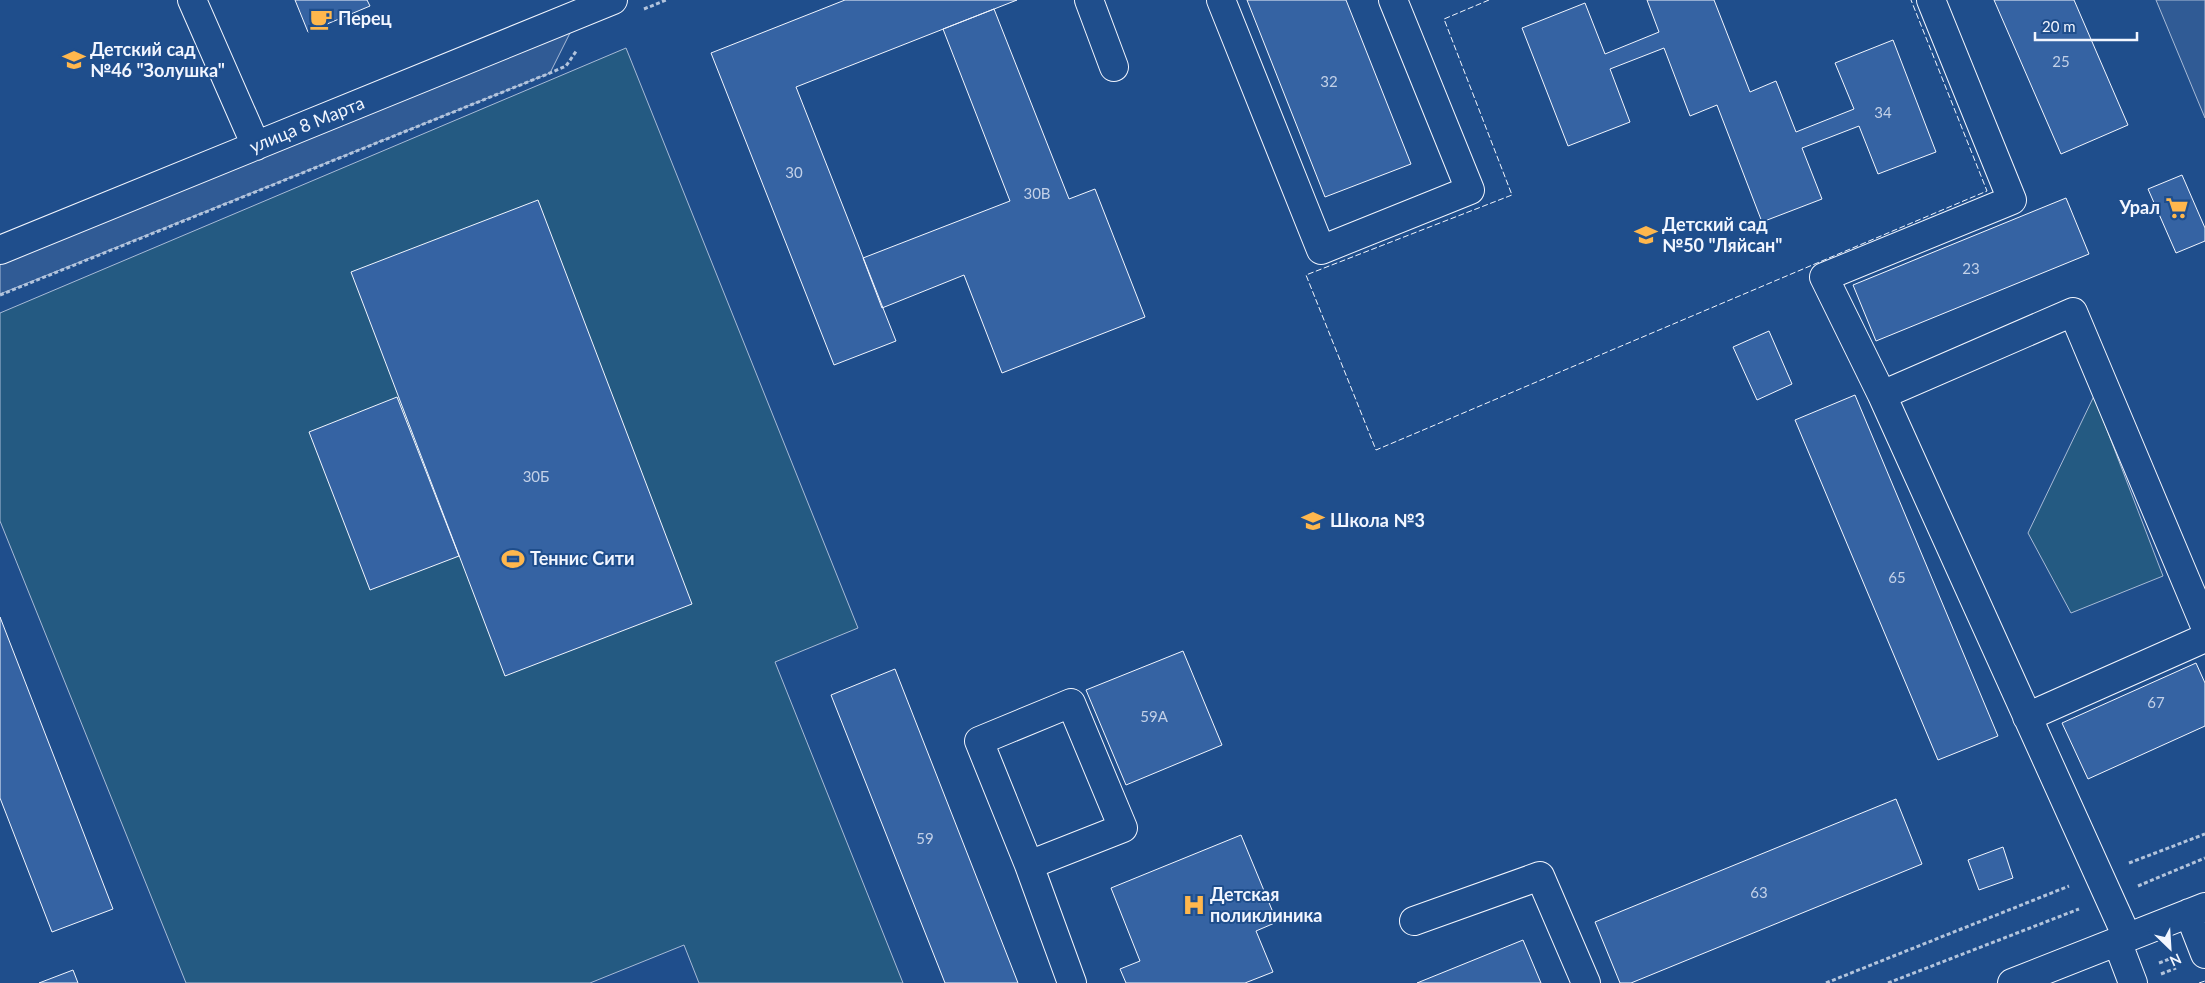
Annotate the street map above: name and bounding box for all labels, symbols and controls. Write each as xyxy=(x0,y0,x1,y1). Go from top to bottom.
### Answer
cafe icon: Перец xyxy=(308,6,334,32)
place label: Перец xyxy=(338,7,392,29)
scale bar xyxy=(2035,10,2138,42)
text: 20 m xyxy=(2042,17,2076,35)
place label: Детский сад №46 "Золушка" xyxy=(90,38,225,81)
school or university icon: Детский сад №46 "Золушка" xyxy=(61,47,87,73)
house number: 25 xyxy=(2052,52,2070,70)
house number: 32 xyxy=(1320,72,1338,90)
street label: улица 8 Марта xyxy=(246,91,367,157)
house number: 34 xyxy=(1874,103,1892,121)
house number: 30 xyxy=(785,163,803,181)
house number: 30В xyxy=(1023,184,1051,202)
supermarket icon: Урал xyxy=(2164,195,2190,221)
place label: Урал xyxy=(2119,196,2160,218)
place label: Детский сад №50 "Ляйсан" xyxy=(1662,213,1782,256)
school or university icon: Детский сад №50 "Ляйсан" xyxy=(1633,222,1659,248)
house number: 23 xyxy=(1962,259,1980,277)
house number: 30Б xyxy=(523,467,549,485)
school or university icon: Школа №3 xyxy=(1300,508,1326,534)
place label: Школа №3 xyxy=(1330,509,1425,531)
sports icon: Теннис Сити xyxy=(500,546,526,572)
place label: Теннис Сити xyxy=(530,547,634,569)
house number: 65 xyxy=(1888,568,1906,586)
house number: 67 xyxy=(2147,693,2165,711)
house number: 59А xyxy=(1140,707,1169,725)
house number: 59 xyxy=(916,829,934,847)
place label: Детская поликлиника xyxy=(1210,883,1322,926)
house number: 63 xyxy=(1750,883,1768,901)
hospital icon: Детская поликлиника xyxy=(1181,892,1207,918)
north arrow xyxy=(2145,923,2195,973)
text: N xyxy=(2167,950,2184,970)

